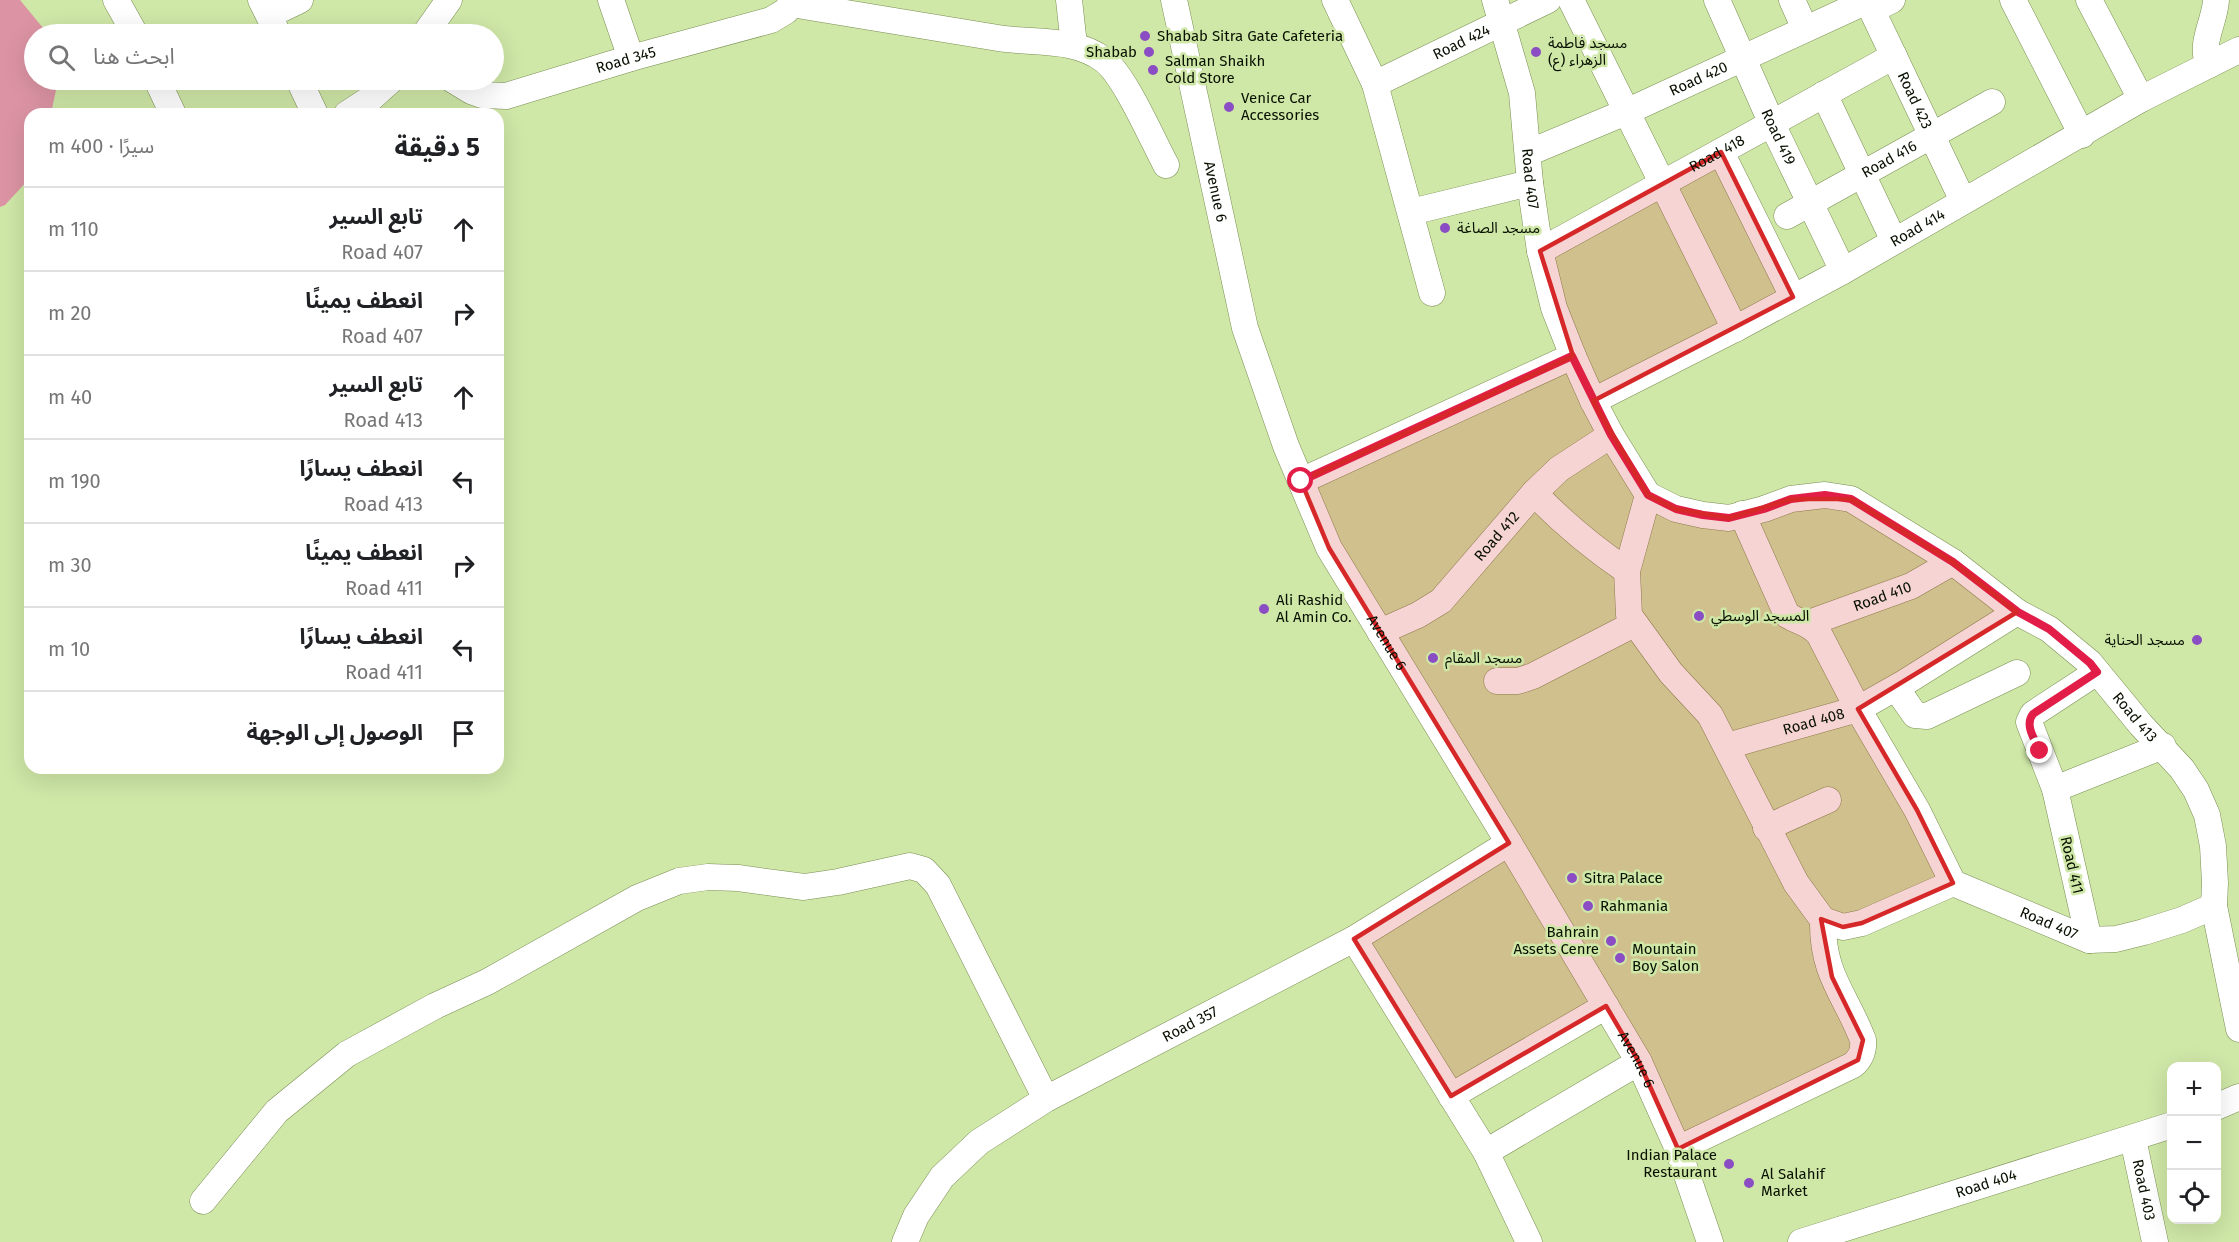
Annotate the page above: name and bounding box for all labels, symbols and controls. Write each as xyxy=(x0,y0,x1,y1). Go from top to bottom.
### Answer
street label: Road 424 xyxy=(1430,21,1493,64)
search box xyxy=(24,24,504,90)
place label: Shabab Sitra Gate Cafeteria xyxy=(1157,27,1343,45)
marker: Shabab Sitra Gate Cafeteria xyxy=(1138,29,1152,43)
place label: مسجد فاطمة الزهراء (ع) xyxy=(1548,34,1627,72)
icon: search xyxy=(45,41,78,74)
text: ابحث هنا xyxy=(93,43,175,70)
street label: Road 345 xyxy=(594,43,658,77)
place label: Shabab xyxy=(1086,43,1137,61)
marker: Shabab xyxy=(1142,45,1156,59)
marker: مسجد فاطمة الزهراء (ع) xyxy=(1529,45,1543,59)
place label: Salman Shaikh Cold Store xyxy=(1165,52,1265,87)
street label: Road 420 xyxy=(1666,57,1730,100)
marker: Salman Shaikh Cold Store xyxy=(1146,63,1160,77)
street label: Road 423 xyxy=(1894,69,1936,132)
place label: Venice Car Accessories xyxy=(1241,89,1319,124)
marker: Venice Car Accessories xyxy=(1222,100,1236,114)
street label: Road 419 xyxy=(1757,106,1799,168)
street label: Road 418 xyxy=(1686,131,1748,176)
text: 5 دقيقة xyxy=(394,132,480,163)
text: سيرًا · 400 m xyxy=(48,134,154,158)
street label: Road 416 xyxy=(1859,137,1920,182)
street label: Road 407 xyxy=(1518,147,1543,211)
street label: Avenue 6 xyxy=(1200,159,1231,224)
text: تابع السير xyxy=(330,203,423,230)
street label: Road 414 xyxy=(1887,205,1948,251)
icon: ahead xyxy=(447,213,480,246)
text: 110 m xyxy=(48,217,99,241)
place label: مسجد الصاغة xyxy=(1457,219,1540,237)
marker: مسجد الصاغة xyxy=(1438,221,1452,235)
text: Road 407 xyxy=(341,240,423,264)
text: انعطف يمينًا xyxy=(305,287,423,314)
icon: right xyxy=(447,297,480,330)
text: 20 m xyxy=(48,301,92,325)
text: Road 407 xyxy=(341,324,423,348)
text: تابع السير xyxy=(330,371,423,398)
icon: ahead xyxy=(447,381,480,414)
text: 40 m xyxy=(48,385,92,409)
text: Road 413 xyxy=(343,408,423,432)
text: انعطف يسارًا xyxy=(300,455,423,482)
icon: left xyxy=(447,465,480,498)
route start xyxy=(1287,467,1313,493)
text: 190 m xyxy=(48,469,101,493)
text: Road 413 xyxy=(343,492,423,516)
street label: Road 412 xyxy=(1470,508,1523,565)
text: انعطف يمينًا xyxy=(305,539,423,566)
icon: right xyxy=(447,549,480,582)
text: 30 m xyxy=(48,553,92,577)
text: Road 411 xyxy=(345,576,423,600)
street label: Road 410 xyxy=(1851,578,1914,615)
place label: Ali Rashid Al Amin Co. xyxy=(1276,591,1352,626)
marker: Ali Rashid Al Amin Co. xyxy=(1257,602,1271,616)
place label: المسجد الوسطي xyxy=(1711,607,1809,627)
marker: المسجد الوسطي xyxy=(1692,609,1706,623)
street label: Avenue 6 xyxy=(1363,611,1410,674)
text: انعطف يسارًا xyxy=(300,623,423,650)
place label: مسجد الحناية xyxy=(2105,631,2185,649)
icon: left xyxy=(447,633,480,666)
marker: مسجد الحناية xyxy=(2190,633,2204,647)
text: 10 m xyxy=(48,637,90,661)
place label: مسجد المقام xyxy=(1445,649,1522,669)
marker: مسجد المقام xyxy=(1426,651,1440,665)
text: Road 411 xyxy=(345,660,423,684)
street label: Road 413 xyxy=(2109,689,2161,746)
street label: Road 408 xyxy=(1781,704,1846,739)
icon: arrive xyxy=(447,717,480,750)
text: الوصول إلى الوجهة xyxy=(246,719,423,746)
route end xyxy=(2026,737,2052,763)
street label: Road 411 xyxy=(2057,834,2087,896)
place label: Sitra Palace xyxy=(1584,869,1663,887)
marker: Sitra Palace xyxy=(1565,871,1579,885)
place label: Rahmania xyxy=(1600,897,1668,915)
marker: Rahmania xyxy=(1581,899,1595,913)
street label: Road 407 xyxy=(2017,903,2081,943)
place label: Bahrain Assets Cenre xyxy=(1513,923,1599,958)
marker: Bahrain Assets Cenre xyxy=(1604,934,1618,948)
place label: Mountain Boy Salon xyxy=(1632,940,1699,975)
marker: Mountain Boy Salon xyxy=(1613,951,1627,965)
street label: Road 357 xyxy=(1159,1002,1221,1046)
street label: Avenue 6 xyxy=(1614,1028,1658,1091)
map controls xyxy=(2167,1062,2221,1224)
button: + xyxy=(2167,1062,2221,1116)
button: − xyxy=(2167,1116,2221,1170)
place label: Indian Palace Restaurant xyxy=(1626,1146,1718,1181)
marker: Indian Palace Restaurant xyxy=(1722,1157,1736,1171)
street label: Road 403 xyxy=(2129,1157,2159,1222)
place label: Al Salahif Market xyxy=(1761,1165,1826,1200)
street label: Road 404 xyxy=(1953,1166,2019,1202)
button: locate xyxy=(2167,1170,2221,1224)
marker: Al Salahif Market xyxy=(1742,1176,1756,1190)

